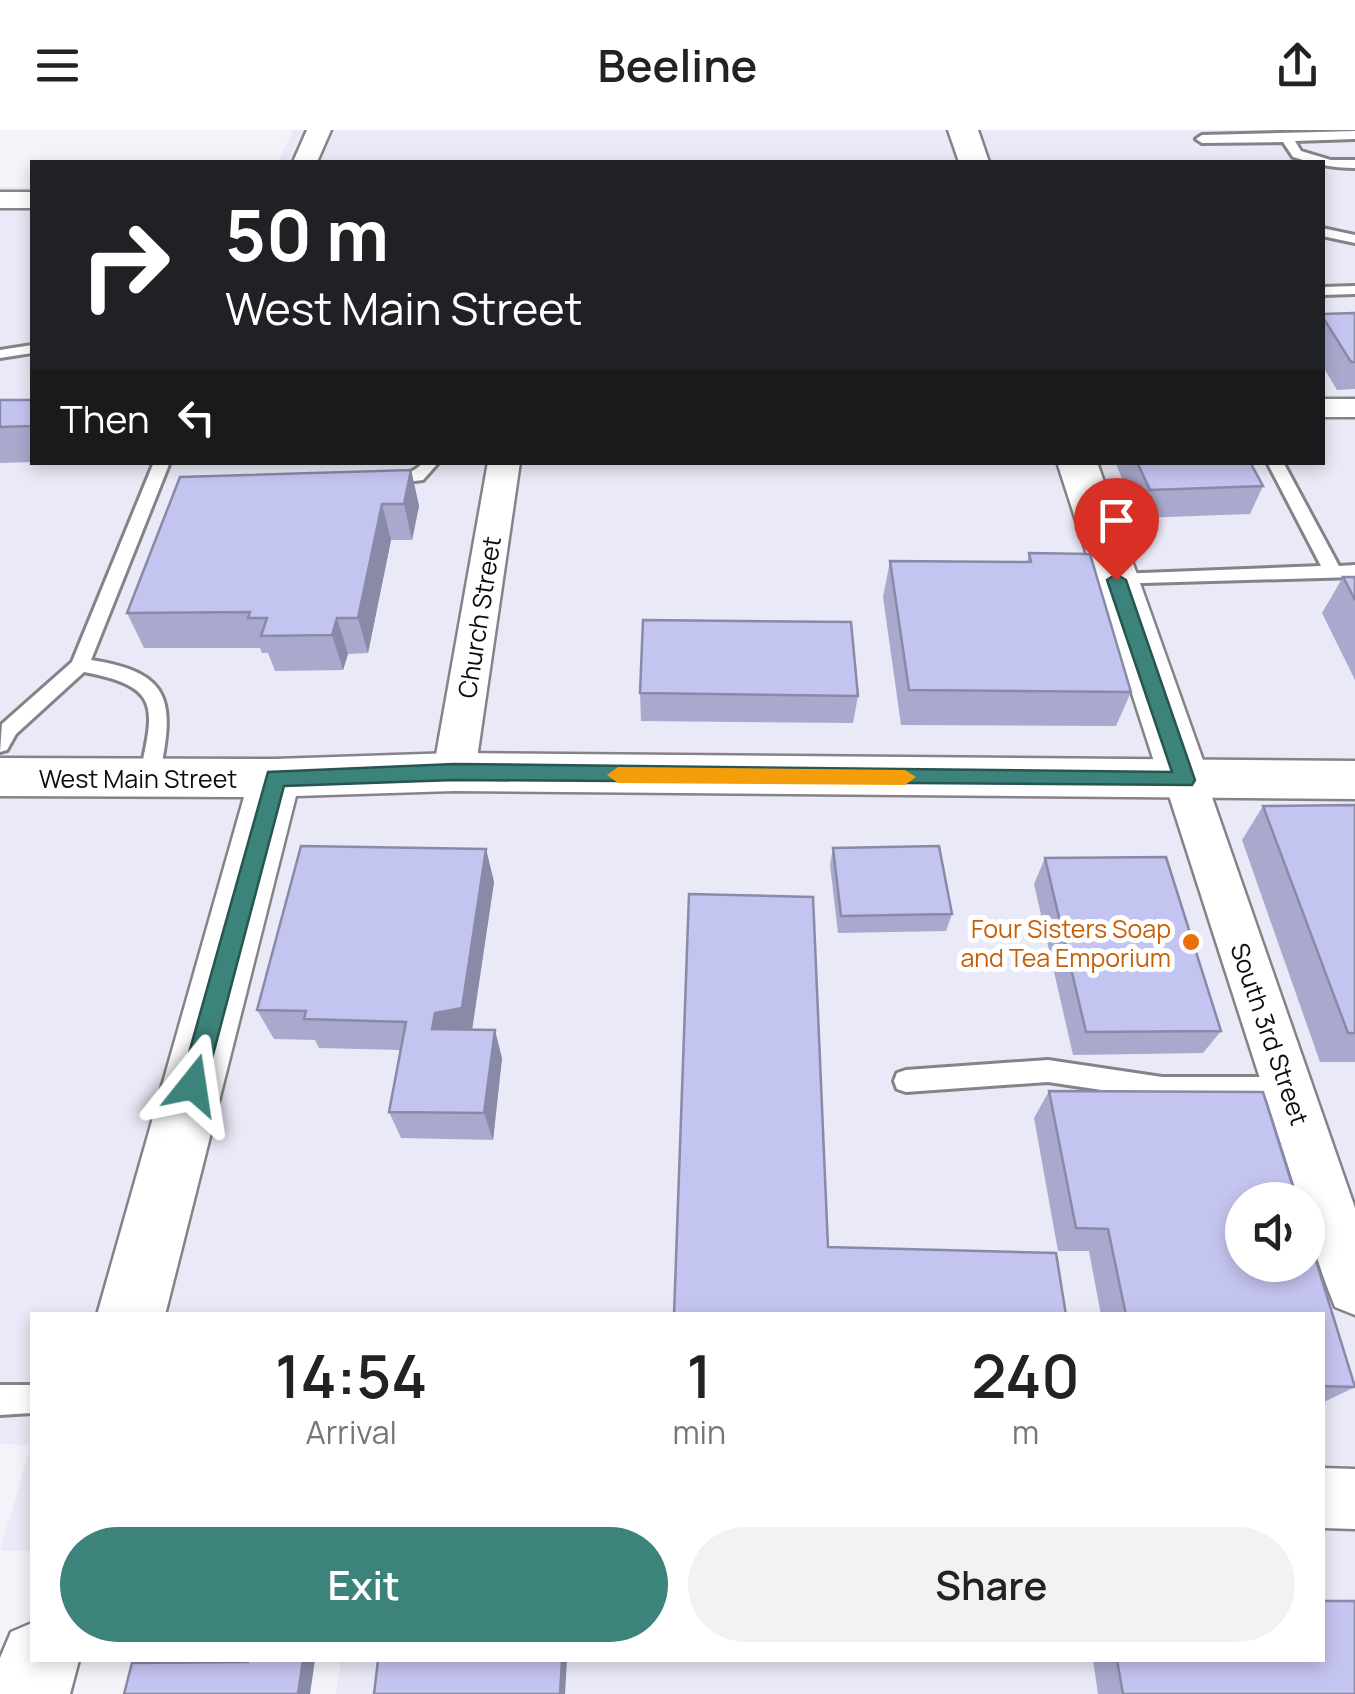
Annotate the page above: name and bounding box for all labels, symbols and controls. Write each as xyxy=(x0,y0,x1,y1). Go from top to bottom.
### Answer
text: Beeline xyxy=(598,34,757,96)
icon: menu xyxy=(30,38,85,93)
icon: share xyxy=(1270,38,1325,93)
text: 50 m xyxy=(225,186,389,282)
icon: right xyxy=(60,200,190,330)
text: West Main Street xyxy=(225,277,583,339)
icon: left xyxy=(169,390,224,445)
text: Then xyxy=(60,392,149,444)
pin xyxy=(1074,478,1159,581)
icon: arrive xyxy=(1089,493,1144,548)
street label: Church Street xyxy=(449,534,509,700)
street label: West Main Street xyxy=(39,761,237,796)
place label: Four Sisters Soap and Tea Emporium xyxy=(960,911,1171,975)
marker: Four Sisters Soap and Tea Emporium xyxy=(1180,931,1202,953)
street label: South 3rd Street xyxy=(1222,938,1318,1130)
position arrow xyxy=(141,1033,245,1137)
map controls xyxy=(1225,1182,1325,1282)
button: sound xyxy=(1225,1182,1325,1282)
text: 14:54 xyxy=(275,1334,427,1416)
text: 1 xyxy=(687,1334,712,1416)
text: 240 xyxy=(971,1334,1080,1416)
text: Arrival xyxy=(306,1410,397,1454)
text: min xyxy=(672,1410,726,1454)
text: m xyxy=(1012,1410,1039,1454)
button: Exit xyxy=(60,1527,668,1642)
button: Share xyxy=(688,1527,1295,1642)

